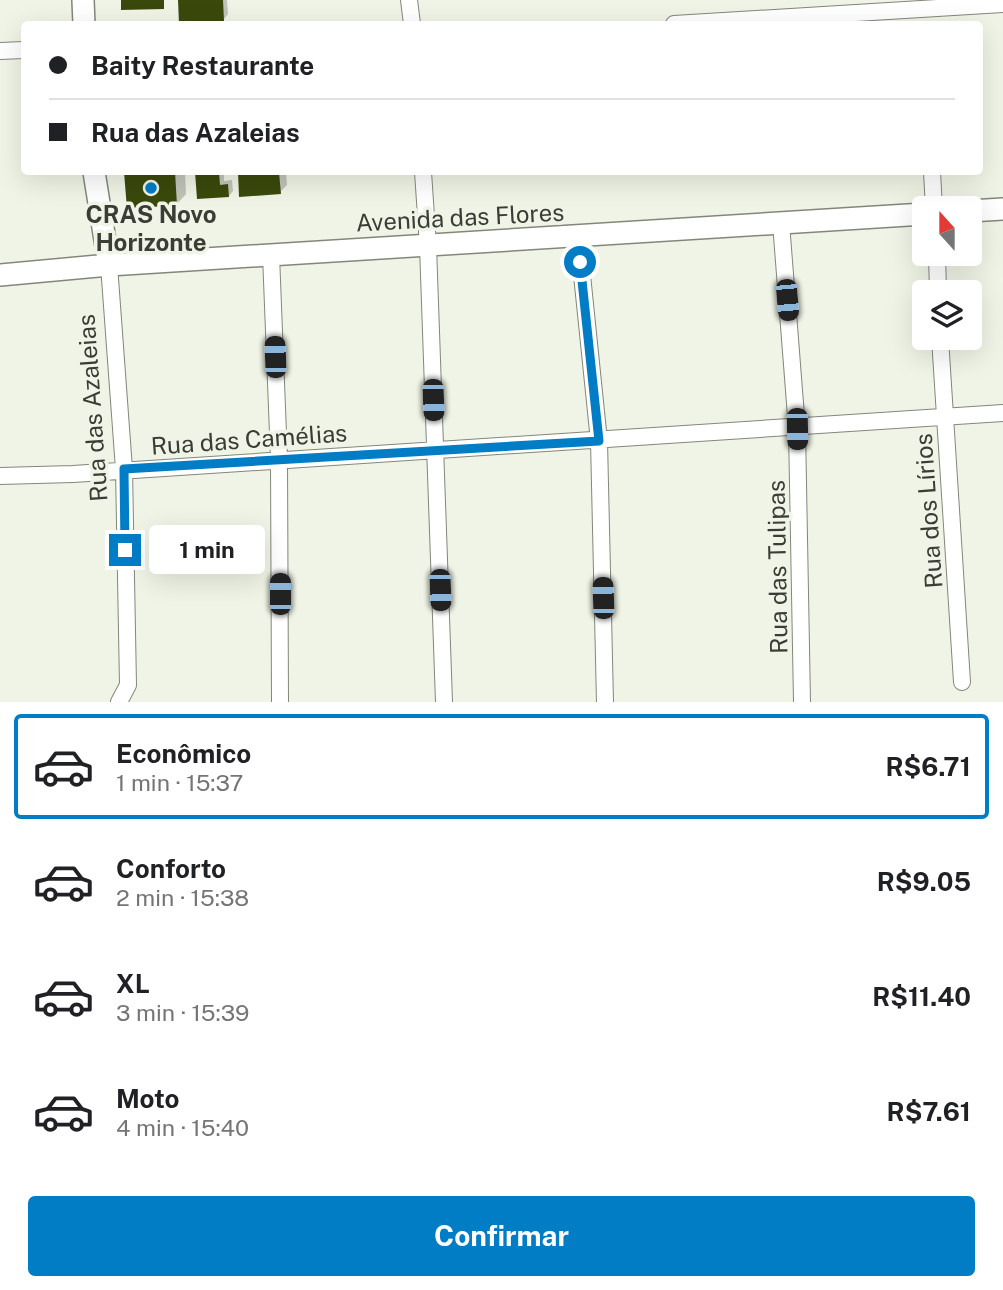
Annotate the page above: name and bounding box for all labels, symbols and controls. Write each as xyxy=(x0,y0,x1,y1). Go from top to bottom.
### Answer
text: Baity Restaurante xyxy=(91,50,314,81)
text: Rua das Azaleias xyxy=(91,117,300,148)
marker: CRAS Novo Horizonte xyxy=(143,180,159,196)
north arrow xyxy=(912,196,982,266)
map controls xyxy=(912,196,982,350)
street label: Avenida das Flores xyxy=(355,198,565,236)
place label: CRAS Novo Horizonte xyxy=(85,200,217,256)
route start xyxy=(564,246,596,278)
car xyxy=(775,278,800,322)
button: layers xyxy=(912,280,982,350)
street label: Rua das Azaleias xyxy=(71,313,113,503)
car xyxy=(264,336,287,378)
car xyxy=(422,379,445,421)
car xyxy=(787,408,808,450)
street label: Rua das Camélias xyxy=(150,418,348,460)
street label: Rua dos Lírios xyxy=(909,433,947,589)
street label: Rua das Tulipas xyxy=(761,480,793,654)
callout: 1 min xyxy=(150,526,265,574)
route end xyxy=(109,534,141,566)
text: 1 min xyxy=(179,536,235,563)
car xyxy=(429,569,452,611)
car xyxy=(270,573,291,615)
car xyxy=(592,577,615,619)
icon: car xyxy=(32,735,95,798)
text: Econômico xyxy=(116,738,251,769)
text: R$6.71 xyxy=(886,751,971,782)
text: 1 min · 15:37 xyxy=(116,769,243,796)
icon: car xyxy=(32,850,95,913)
text: Conforto xyxy=(116,853,226,884)
text: R$9.05 xyxy=(877,866,971,897)
text: 2 min · 15:38 xyxy=(116,884,249,911)
icon: car xyxy=(32,965,95,1028)
text: XL xyxy=(116,968,150,999)
text: R$11.40 xyxy=(872,981,971,1012)
text: 3 min · 15:39 xyxy=(116,999,249,1026)
icon: car xyxy=(32,1080,95,1143)
text: Moto xyxy=(116,1083,179,1114)
text: R$7.61 xyxy=(887,1096,971,1127)
text: 4 min · 15:40 xyxy=(116,1114,249,1141)
button: Confirmar xyxy=(28,1196,975,1276)

